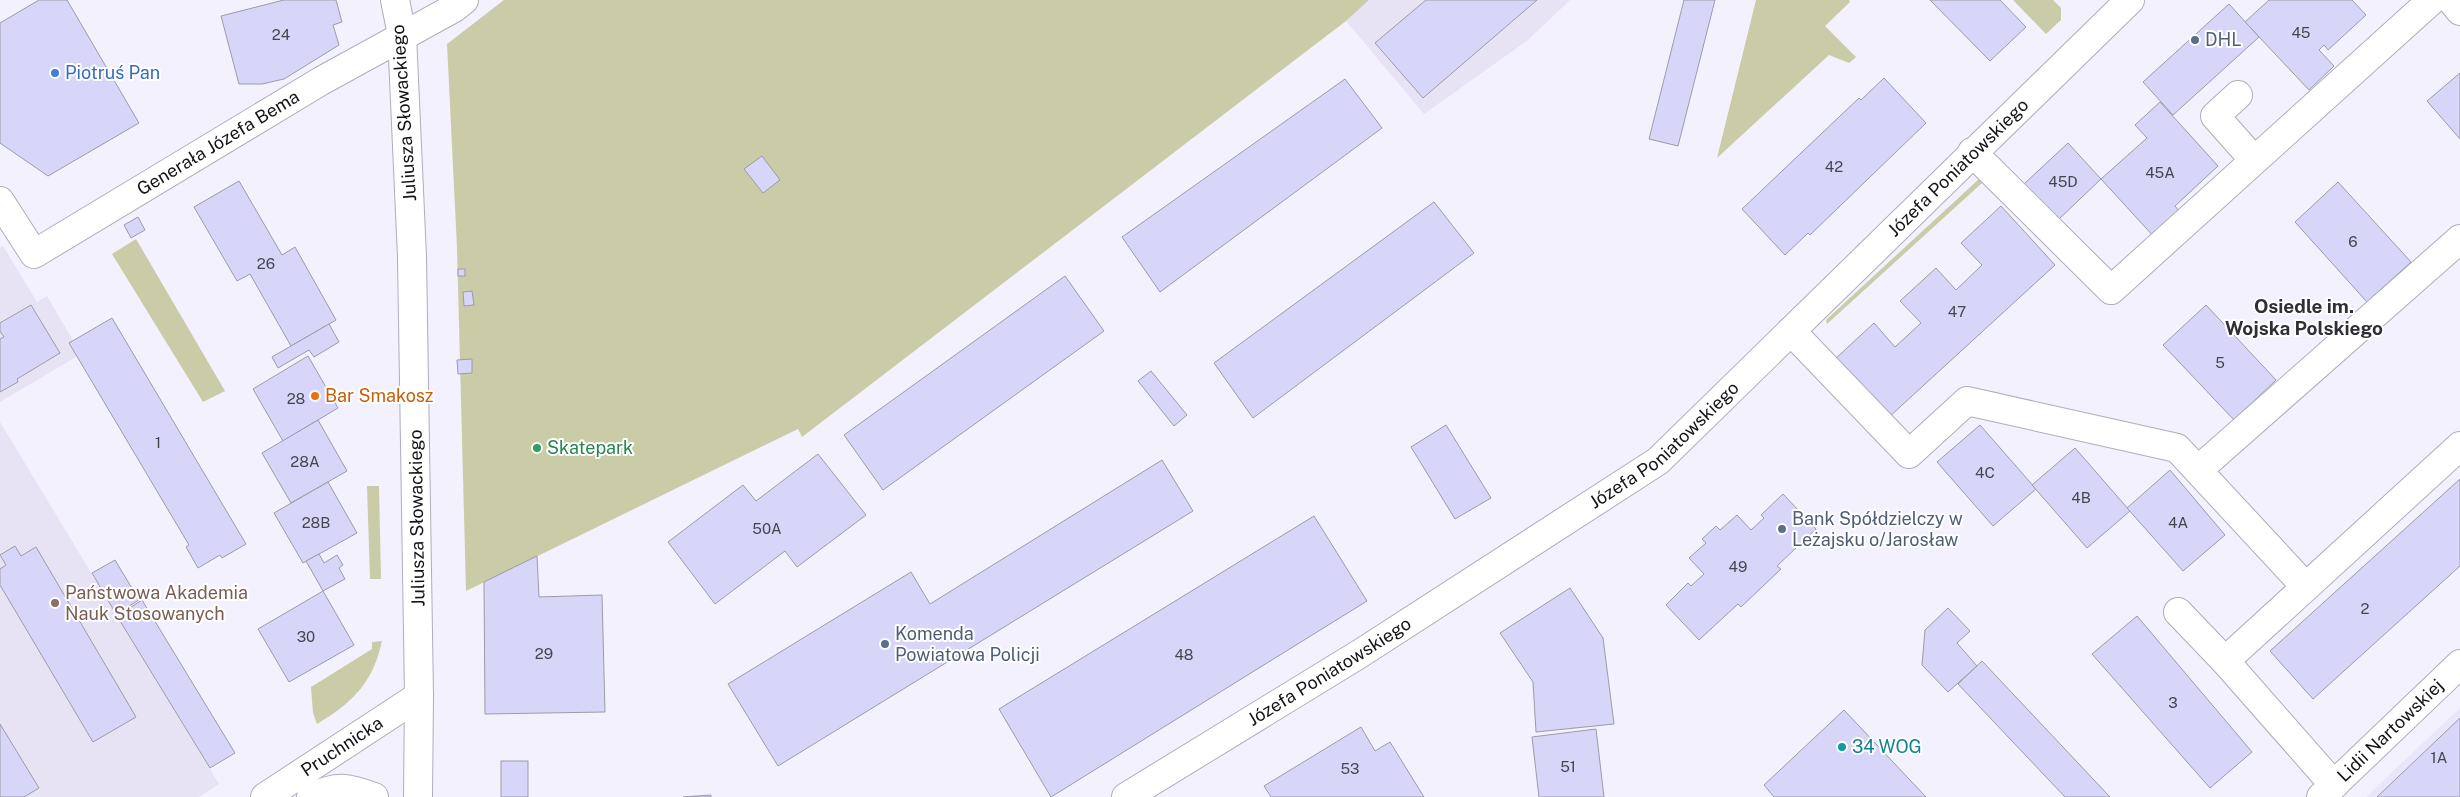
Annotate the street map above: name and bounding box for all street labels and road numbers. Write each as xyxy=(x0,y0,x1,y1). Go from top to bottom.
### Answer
street label: Juliusza Słowackiego xyxy=(387,24,420,202)
street label: Generała Józefa Bema xyxy=(133,86,303,200)
street label: Józefa Poniatowskiego xyxy=(1883,94,2033,241)
street label: Józefa Poniatowskiego xyxy=(1585,377,1743,513)
street label: Juliusza Słowackiego xyxy=(404,429,429,607)
street label: Józefa Poniatowskiego xyxy=(1244,612,1415,730)
street label: Lidii Nartowskiej xyxy=(2333,675,2447,786)
street label: Pruchnicka xyxy=(297,712,386,781)

